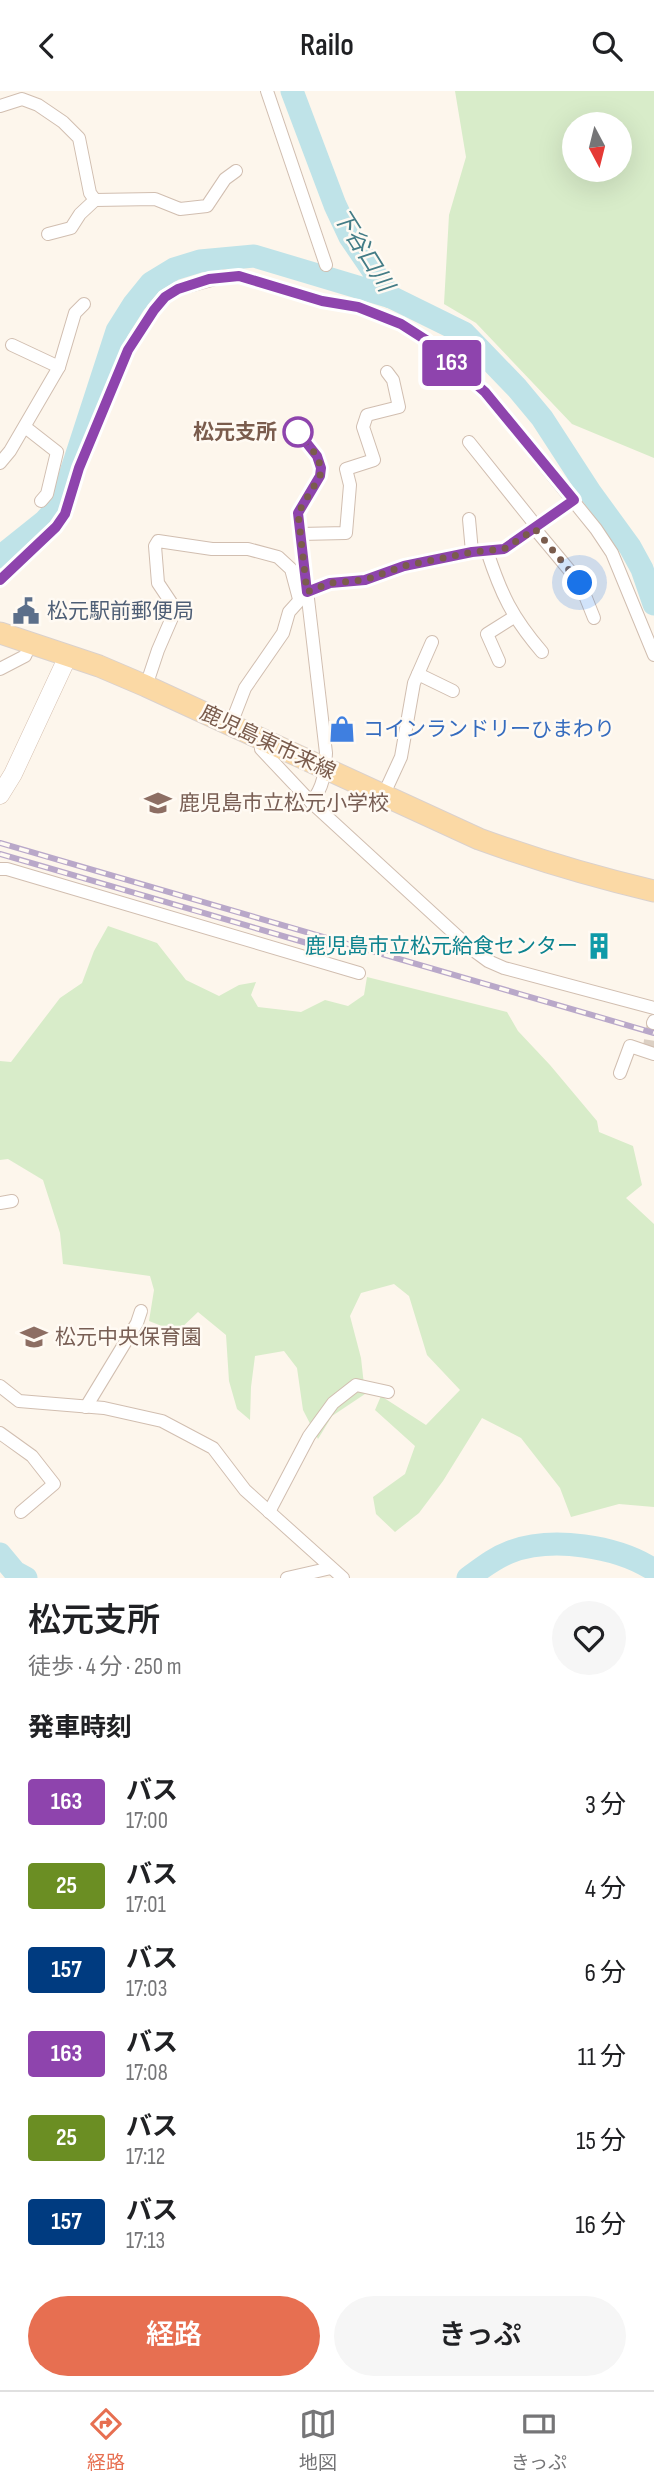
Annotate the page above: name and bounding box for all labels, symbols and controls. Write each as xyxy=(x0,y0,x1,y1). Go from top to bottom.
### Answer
text: Railo xyxy=(300,26,354,65)
icon: back xyxy=(28,27,66,65)
icon: search xyxy=(588,27,626,65)
north arrow xyxy=(562,112,632,182)
map controls xyxy=(562,112,632,182)
water label: 下谷口川 xyxy=(327,204,401,300)
line badge: 163 xyxy=(412,340,492,386)
text: 163 xyxy=(436,348,468,377)
marker: 松元支所 xyxy=(283,417,313,447)
place label: 松元支所 xyxy=(193,420,277,445)
your location xyxy=(562,565,597,600)
public building icon: 松元駅前郵便局 xyxy=(11,596,41,626)
place label: 松元駅前郵便局 xyxy=(47,599,194,624)
street label: 鹿児島東市来線 xyxy=(196,700,340,785)
shop icon: コインランドリーひまわり xyxy=(327,714,357,744)
place label: コインランドリーひまわり xyxy=(363,717,615,742)
school or university icon: 鹿児島市立松元小学校 xyxy=(143,788,173,818)
place label: 鹿児島市立松元小学校 xyxy=(179,791,389,816)
building icon: 鹿児島市立松元給食センター xyxy=(584,931,614,961)
place label: 鹿児島市立松元給食センター xyxy=(305,934,578,959)
school or university icon: 松元中央保育園 xyxy=(19,1322,49,1352)
place label: 松元中央保育園 xyxy=(55,1325,202,1350)
text: 松元支所 xyxy=(28,1601,160,1641)
button: heart xyxy=(552,1601,626,1675)
text: 徒歩 · 4 分 · 250 m xyxy=(28,1653,181,1681)
text: 発車時刻 xyxy=(28,1713,132,1744)
text: バス xyxy=(126,1776,178,1807)
text: 163 xyxy=(51,1787,82,1816)
text: 3 分 xyxy=(585,1790,626,1821)
text: 17:00 xyxy=(126,1807,168,1835)
text: バス xyxy=(126,1860,178,1891)
text: 25 xyxy=(56,1871,77,1900)
text: 4 分 xyxy=(585,1874,626,1905)
text: 17:01 xyxy=(126,1891,166,1919)
text: バス xyxy=(126,1944,178,1975)
text: 157 xyxy=(51,1955,82,1984)
text: 6 分 xyxy=(584,1958,626,1989)
text: 17:03 xyxy=(126,1975,167,2003)
text: バス xyxy=(126,2028,178,2059)
text: 163 xyxy=(51,2039,82,2068)
text: 11 分 xyxy=(578,2042,626,2073)
text: 17:08 xyxy=(126,2059,168,2087)
text: バス xyxy=(126,2112,178,2143)
text: 25 xyxy=(56,2123,77,2152)
text: 15 分 xyxy=(576,2126,626,2157)
text: 17:12 xyxy=(126,2143,165,2171)
text: バス xyxy=(126,2196,178,2227)
text: 157 xyxy=(51,2207,82,2236)
text: 16 分 xyxy=(575,2210,626,2241)
text: 17:13 xyxy=(126,2227,165,2255)
button: 経路 xyxy=(28,2296,320,2376)
button: きっぷ xyxy=(334,2296,626,2376)
tab: 経路 xyxy=(87,2405,125,2475)
tab: 地図 xyxy=(299,2405,337,2475)
tab: きっぷ xyxy=(511,2405,567,2475)

